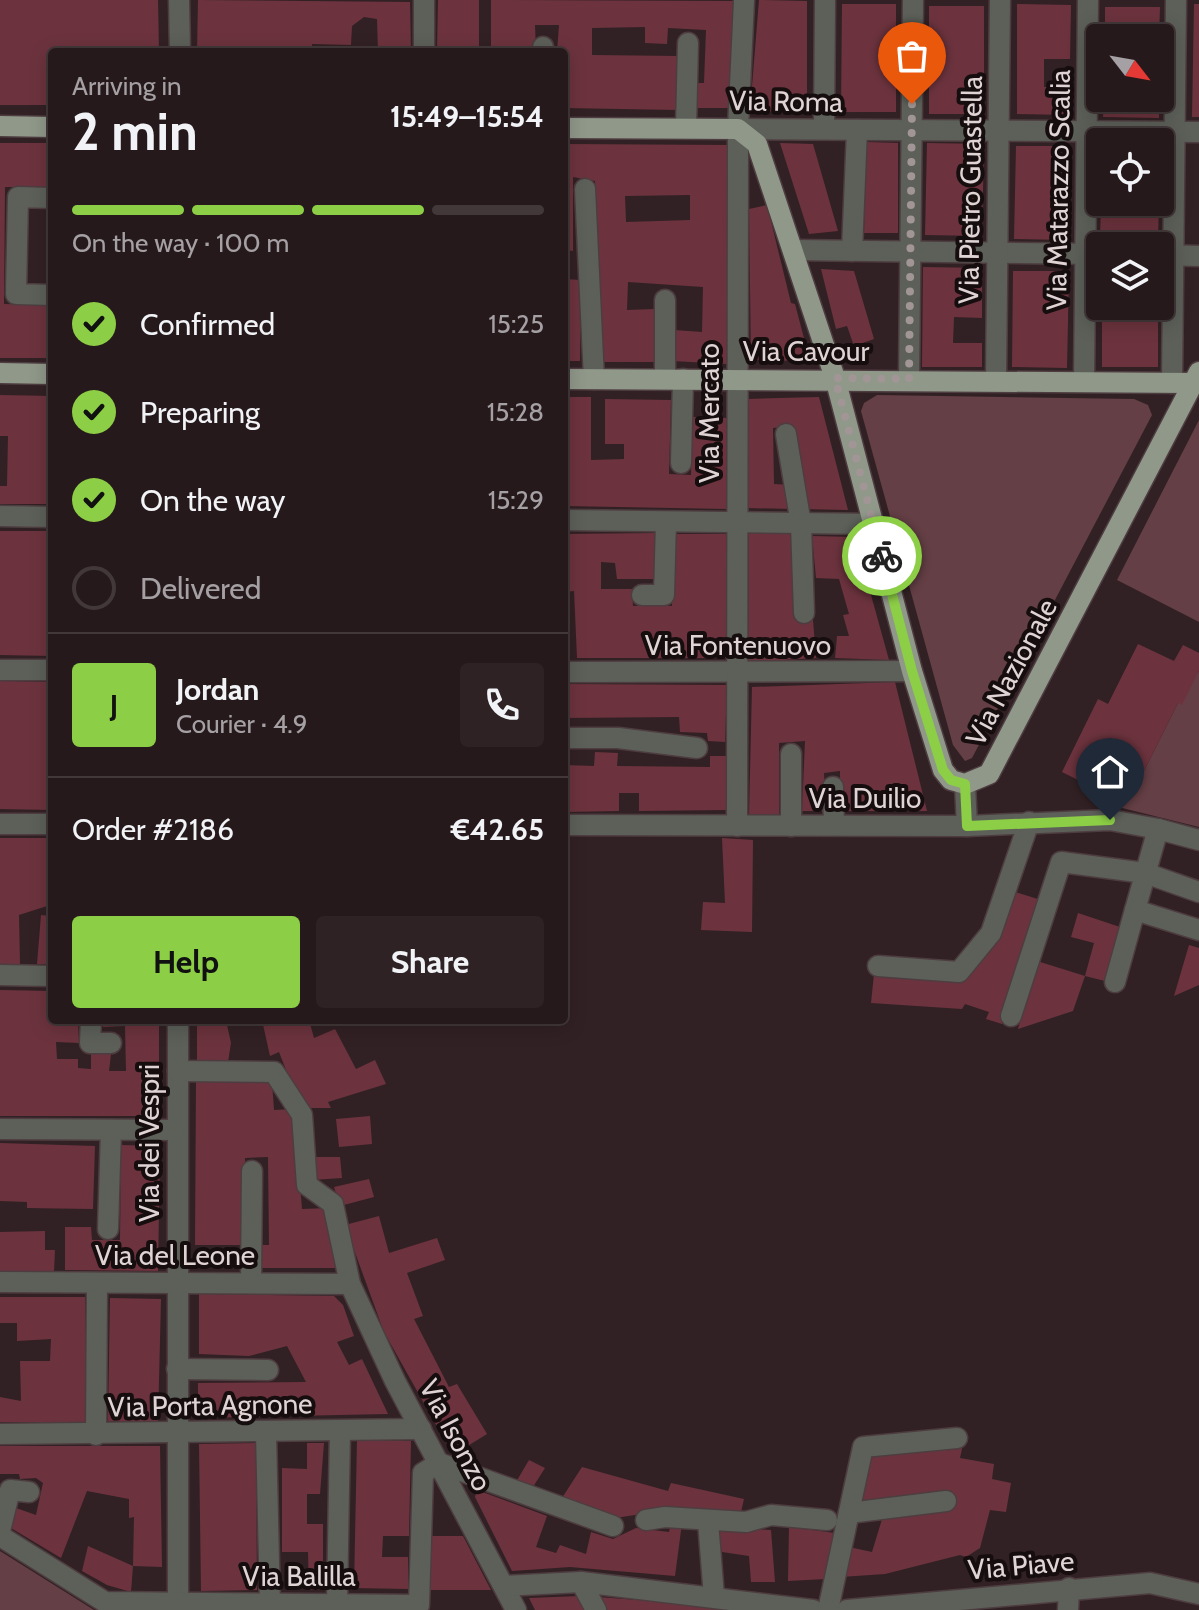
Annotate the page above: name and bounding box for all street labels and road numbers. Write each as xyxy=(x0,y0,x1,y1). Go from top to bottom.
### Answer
street label: Via Matarazzo Scalia xyxy=(1039,69,1077,311)
street label: Via Pietro Guastella xyxy=(951,75,989,304)
street label: Via Roma xyxy=(729,83,844,119)
street label: Via Cavour xyxy=(743,334,869,368)
street label: Via Mercato xyxy=(692,343,726,483)
street label: Via Nazionale xyxy=(958,593,1064,751)
street label: Via Fontenuovo xyxy=(645,628,831,662)
street label: Via Duilio xyxy=(809,781,921,815)
street label: Via dei Vespri xyxy=(132,1064,166,1222)
street label: Via del Leone xyxy=(95,1238,255,1272)
street label: Via Isonzo xyxy=(412,1373,500,1497)
street label: Via Porta Agnone xyxy=(107,1386,313,1424)
street label: Via Piave xyxy=(966,1543,1076,1587)
street label: Via Balilla xyxy=(242,1559,356,1593)

